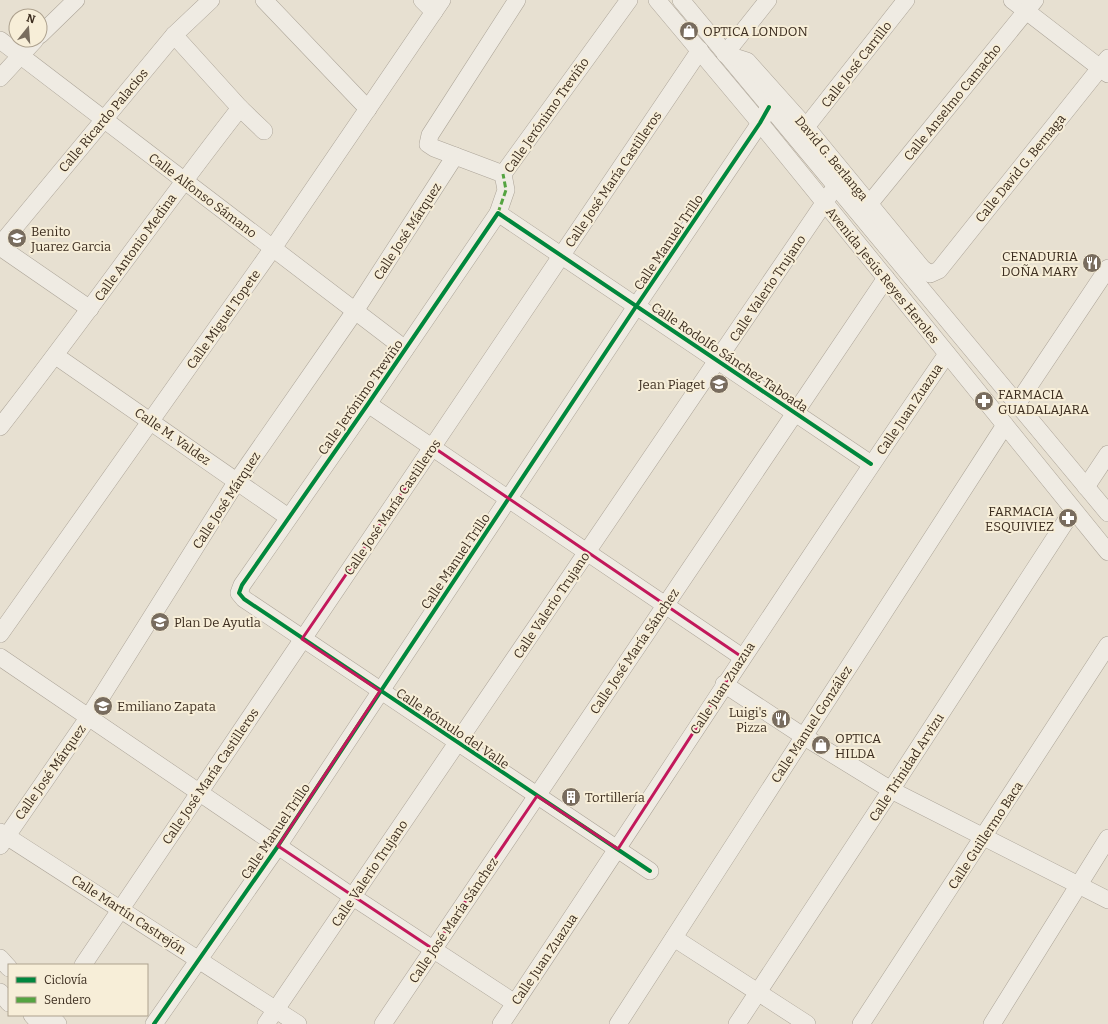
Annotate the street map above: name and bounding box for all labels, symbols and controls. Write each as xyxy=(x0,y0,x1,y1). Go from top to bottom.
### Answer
north arrow xyxy=(8,8,48,48)
text: N xyxy=(25,11,37,27)
street label: Calle José Carrillo xyxy=(818,18,895,110)
shop icon: OPTICA LONDON xyxy=(678,20,700,42)
place label: OPTICA LONDON xyxy=(703,24,808,39)
street label: Calle Anselmo Camacho xyxy=(901,41,1004,164)
street label: Calle Jerónimo Treviño xyxy=(501,55,592,176)
street label: Calle Ricardo Palacios xyxy=(56,65,151,175)
street label: Calle José María Castilleros xyxy=(562,108,665,250)
street label: Calle David G. Bernaga xyxy=(972,111,1069,225)
street label: David G. Berlanga xyxy=(792,113,871,204)
street label: Calle Alfonso Sámano xyxy=(146,150,260,241)
street label: Calle José Márquez xyxy=(370,180,444,283)
street label: Calle Antonio Medina xyxy=(91,191,179,304)
street label: Calle Manuel Trillo xyxy=(631,192,706,293)
street label: Avenida Jesús Reyes Heroles xyxy=(823,204,942,346)
place label: Benito Juarez Garcia xyxy=(30,224,111,254)
school or university icon: Benito Juarez Garcia xyxy=(6,227,28,249)
street label: Calle Valerio Trujano xyxy=(726,232,809,344)
place label: CENADURIA DOÑA MARY xyxy=(1001,249,1079,279)
restaurant icon: CENADURIA DOÑA MARY xyxy=(1081,252,1103,274)
street label: Calle Miguel Topete xyxy=(184,267,263,372)
street label: Calle Rodolfo Sánchez Taboada xyxy=(649,299,811,416)
street label: Calle Jerónimo Treviño xyxy=(315,337,406,458)
street label: Calle Juan Zuazua xyxy=(873,361,946,458)
school or university icon: Jean Piaget xyxy=(708,373,730,395)
place label: Jean Piaget xyxy=(637,377,705,392)
place label: FARMACIA GUADALAJARA xyxy=(998,387,1090,417)
pharmacy icon: FARMACIA GUADALAJARA xyxy=(973,390,995,412)
street label: Calle M. Valdez xyxy=(132,405,214,468)
street label: Calle José María Castilleros xyxy=(341,436,444,578)
street label: Calle José Márquez xyxy=(189,449,263,552)
place label: FARMACIA ESQUIVIEZ xyxy=(985,504,1055,534)
pharmacy icon: FARMACIA ESQUIVIEZ xyxy=(1057,507,1079,529)
street label: Calle Manuel Trillo xyxy=(418,511,493,612)
street label: Calle Valerio Trujano xyxy=(510,549,593,661)
street label: Calle José María Sánchez xyxy=(587,586,682,717)
school or university icon: Plan De Ayutla xyxy=(149,611,171,633)
place label: Plan De Ayutla xyxy=(174,615,261,630)
street label: Calle Juan Zuazua xyxy=(687,639,758,737)
street label: Calle Manuel González xyxy=(768,663,855,786)
street label: Calle Rómulo del Valle xyxy=(393,685,512,772)
school or university icon: Emiliano Zapata xyxy=(92,695,114,717)
place label: Emiliano Zapata xyxy=(117,699,216,714)
street label: Calle José María Castilleros xyxy=(159,705,262,847)
place label: Luigi's Pizza xyxy=(729,705,767,735)
restaurant icon: Luigi's Pizza xyxy=(770,708,792,730)
street label: Calle Trinidad Arvizu xyxy=(866,710,947,824)
street label: Calle José Márquez xyxy=(12,722,89,823)
place label: OPTICA HILDA xyxy=(835,731,882,761)
shop icon: OPTICA HILDA xyxy=(810,734,832,756)
street label: Calle Guillermo Baca xyxy=(945,779,1026,892)
street label: Calle Manuel Trillo xyxy=(238,781,313,882)
building icon: Tortillería xyxy=(560,786,582,808)
place label: Tortillería xyxy=(585,790,645,805)
street label: Calle Valerio Trujano xyxy=(328,817,411,929)
street label: Calle José María Sánchez xyxy=(406,855,501,986)
street label: Calle Martín Castrejón xyxy=(69,872,190,958)
street label: Calle Juan Zuazua xyxy=(508,911,581,1008)
legend xyxy=(8,964,148,1016)
text: Ciclovía xyxy=(44,973,88,987)
text: Sendero xyxy=(44,993,91,1007)

